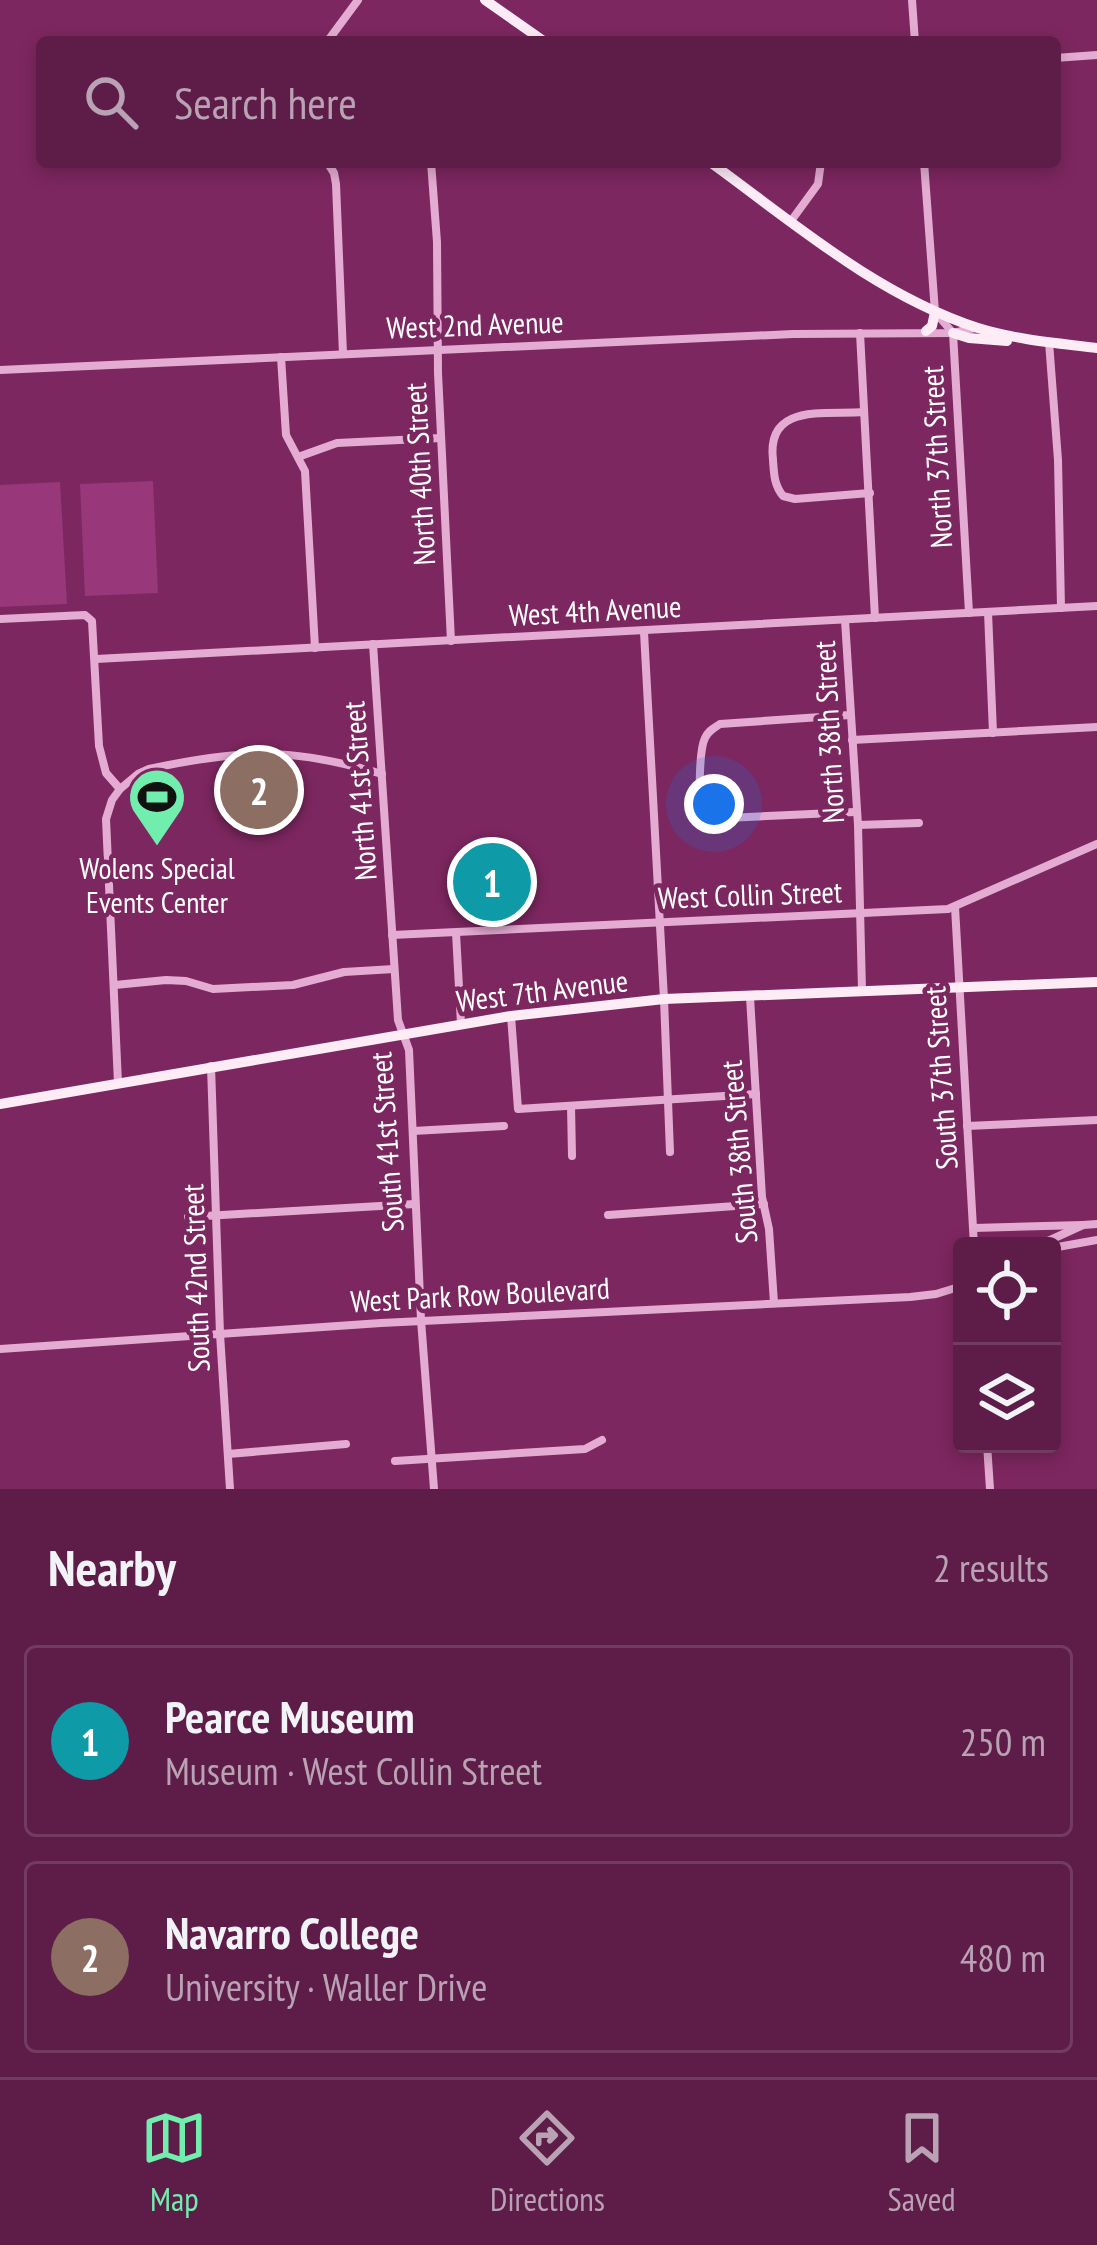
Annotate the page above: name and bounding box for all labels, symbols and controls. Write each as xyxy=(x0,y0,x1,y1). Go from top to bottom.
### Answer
search box xyxy=(36,36,1061,168)
icon: search xyxy=(78,69,144,135)
text: Search here xyxy=(174,73,357,131)
street label: West 2nd Avenue xyxy=(386,301,564,347)
street label: North 37th Street xyxy=(912,364,960,549)
street label: North 40th Street xyxy=(395,381,443,566)
street label: West 4th Avenue xyxy=(508,586,682,634)
street label: North 38th Street xyxy=(804,639,852,824)
street label: North 41st Street xyxy=(333,699,385,882)
pin: 2 xyxy=(220,745,298,835)
sports icon: Wolens Special Events Center xyxy=(126,766,188,848)
your location xyxy=(684,774,744,834)
pin: 1 xyxy=(453,837,531,927)
place label: Wolens Special Events Center xyxy=(79,848,235,921)
street label: West Collin Street xyxy=(657,871,843,917)
street label: West 7th Avenue xyxy=(454,960,630,1020)
street label: South 37th Street xyxy=(914,984,966,1171)
street label: South 41st Street xyxy=(360,1050,412,1233)
street label: South 38th Street xyxy=(711,1058,765,1245)
street label: South 42nd Street xyxy=(172,1183,218,1373)
map controls xyxy=(953,1237,1061,1453)
button: locate xyxy=(953,1237,1061,1345)
street label: West Park Row Boulevard xyxy=(349,1268,611,1320)
button: layers xyxy=(953,1345,1061,1453)
text: Nearby xyxy=(48,1534,176,1600)
text: 2 results xyxy=(933,1542,1049,1593)
text: Pearce Museum xyxy=(165,1687,415,1745)
text: 1 xyxy=(81,1716,99,1767)
text: 250 m xyxy=(960,1716,1046,1767)
text: Museum · West Collin Street xyxy=(165,1745,542,1796)
text: Navarro College xyxy=(165,1903,419,1961)
text: 2 xyxy=(81,1932,99,1983)
text: 480 m xyxy=(960,1932,1046,1983)
text: University · Waller Drive xyxy=(165,1961,487,2012)
tab: Map xyxy=(141,2105,207,2220)
tab: Directions xyxy=(490,2105,605,2220)
tab: Saved xyxy=(888,2105,956,2220)

